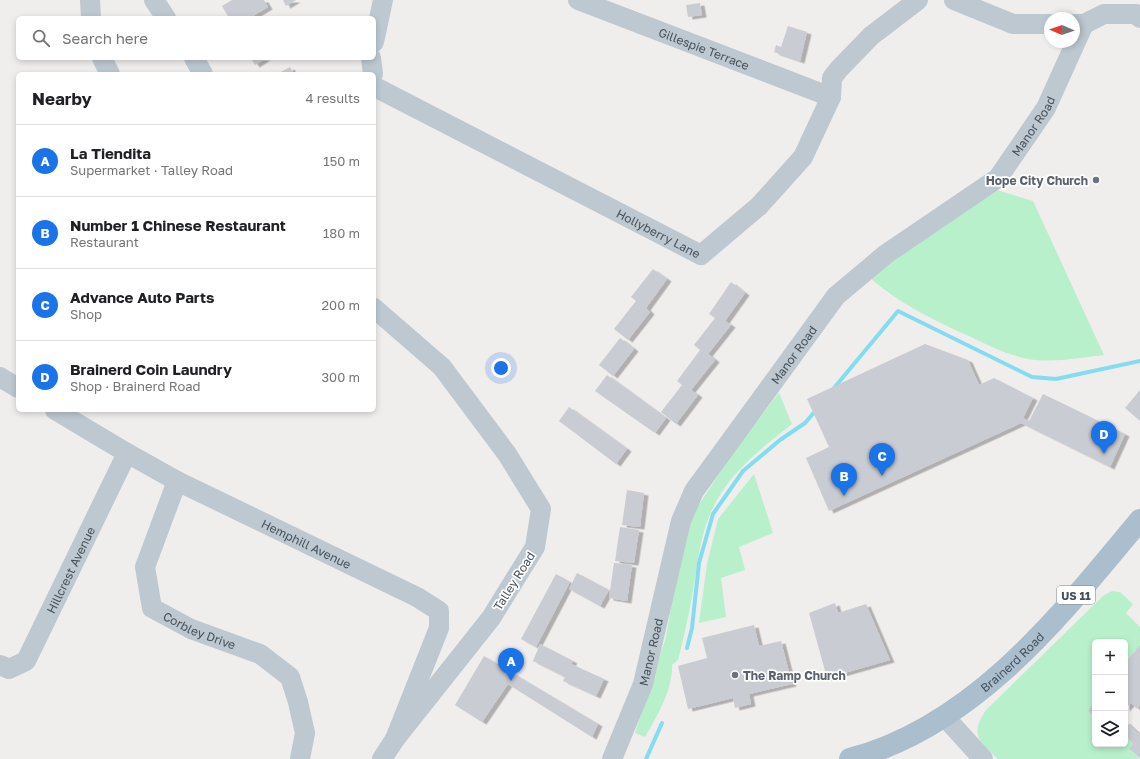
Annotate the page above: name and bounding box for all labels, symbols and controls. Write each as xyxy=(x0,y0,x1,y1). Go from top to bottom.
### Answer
north arrow xyxy=(1044,12,1080,48)
search box xyxy=(16,16,376,60)
street label: Gillespie Terrace xyxy=(657,24,752,73)
icon: search xyxy=(30,27,52,49)
text: Search here xyxy=(62,29,148,47)
text: Nearby xyxy=(32,88,92,109)
text: 4 results xyxy=(306,90,360,106)
street label: Manor Road xyxy=(1008,94,1058,159)
text: La Tiendita xyxy=(70,144,151,162)
text: A xyxy=(40,153,50,169)
text: 150 m xyxy=(323,153,360,169)
text: Supermarket · Talley Road xyxy=(70,162,233,178)
place label: Hope City Church xyxy=(986,173,1088,188)
marker: Hope City Church xyxy=(1091,175,1101,185)
street label: Hollyberry Lane xyxy=(614,205,703,261)
text: Number 1 Chinese Restaurant xyxy=(70,216,286,234)
text: B xyxy=(40,225,50,241)
text: 180 m xyxy=(323,225,360,241)
text: Restaurant xyxy=(70,234,139,250)
text: Advance Auto Parts xyxy=(70,288,214,306)
text: C xyxy=(40,297,50,313)
text: 200 m xyxy=(322,297,360,313)
text: Shop xyxy=(70,306,102,322)
street label: Manor Road xyxy=(767,322,820,387)
your location xyxy=(491,358,511,378)
text: Brainerd Coin Laundry xyxy=(70,360,232,378)
text: D xyxy=(40,369,50,385)
text: 300 m xyxy=(322,369,360,385)
text: Shop · Brainerd Road xyxy=(70,378,201,394)
pin: D xyxy=(1091,421,1117,454)
pin: C xyxy=(869,443,895,476)
pin: B xyxy=(831,463,857,496)
street label: Hemphill Avenue xyxy=(259,516,354,572)
street label: Hillcrest Avenue xyxy=(43,524,98,616)
street label: Talley Road xyxy=(490,549,538,613)
road number: US 11 xyxy=(1057,586,1095,604)
street label: Corbley Drive xyxy=(161,608,238,652)
street label: Manor Road xyxy=(635,617,666,687)
street label: Brainerd Road xyxy=(977,629,1047,695)
map controls xyxy=(1092,639,1128,747)
button: + xyxy=(1092,639,1128,675)
pin: A xyxy=(498,648,524,681)
place label: The Ramp Church xyxy=(743,668,846,683)
marker: The Ramp Church xyxy=(730,670,740,680)
button: − xyxy=(1092,675,1128,711)
button: layers xyxy=(1092,711,1128,747)

